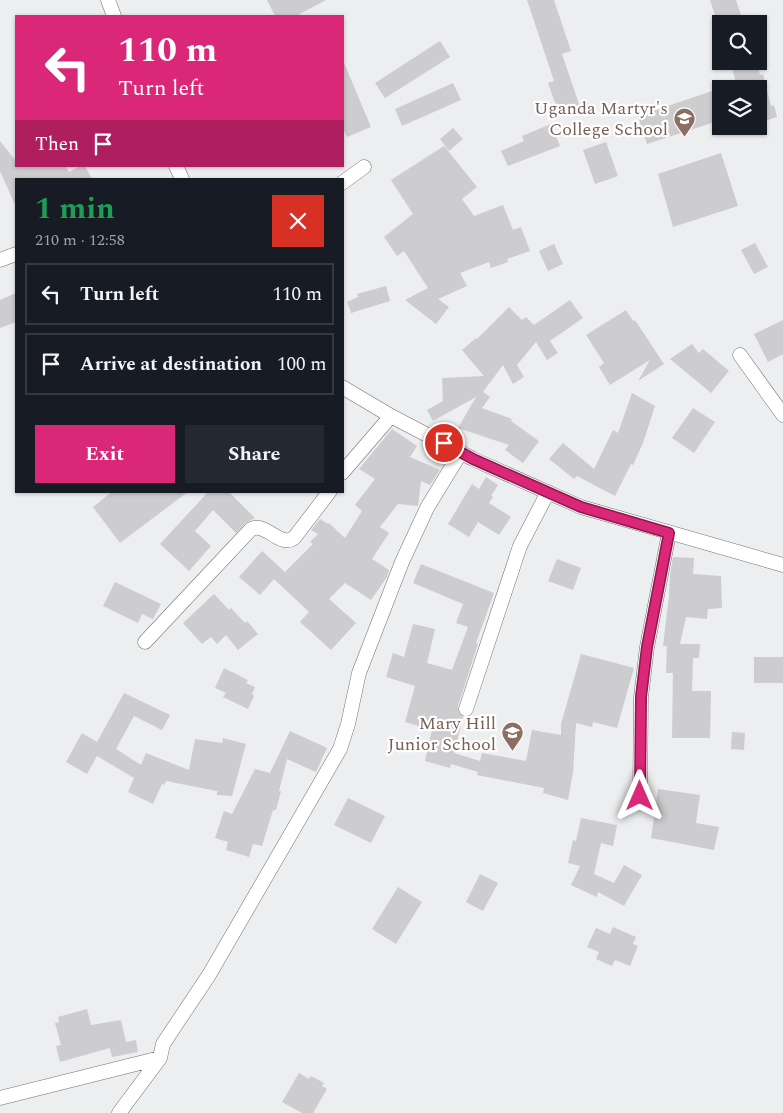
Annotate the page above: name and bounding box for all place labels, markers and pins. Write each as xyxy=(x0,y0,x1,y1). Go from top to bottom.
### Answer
place label: Uganda Martyr's College School xyxy=(534,95,668,143)
school or university icon: Uganda Martyr's College School xyxy=(672,106,696,137)
pin xyxy=(423,422,465,464)
place label: Mary Hill Junior School xyxy=(388,710,496,758)
school or university icon: Mary Hill Junior School xyxy=(500,721,524,752)

